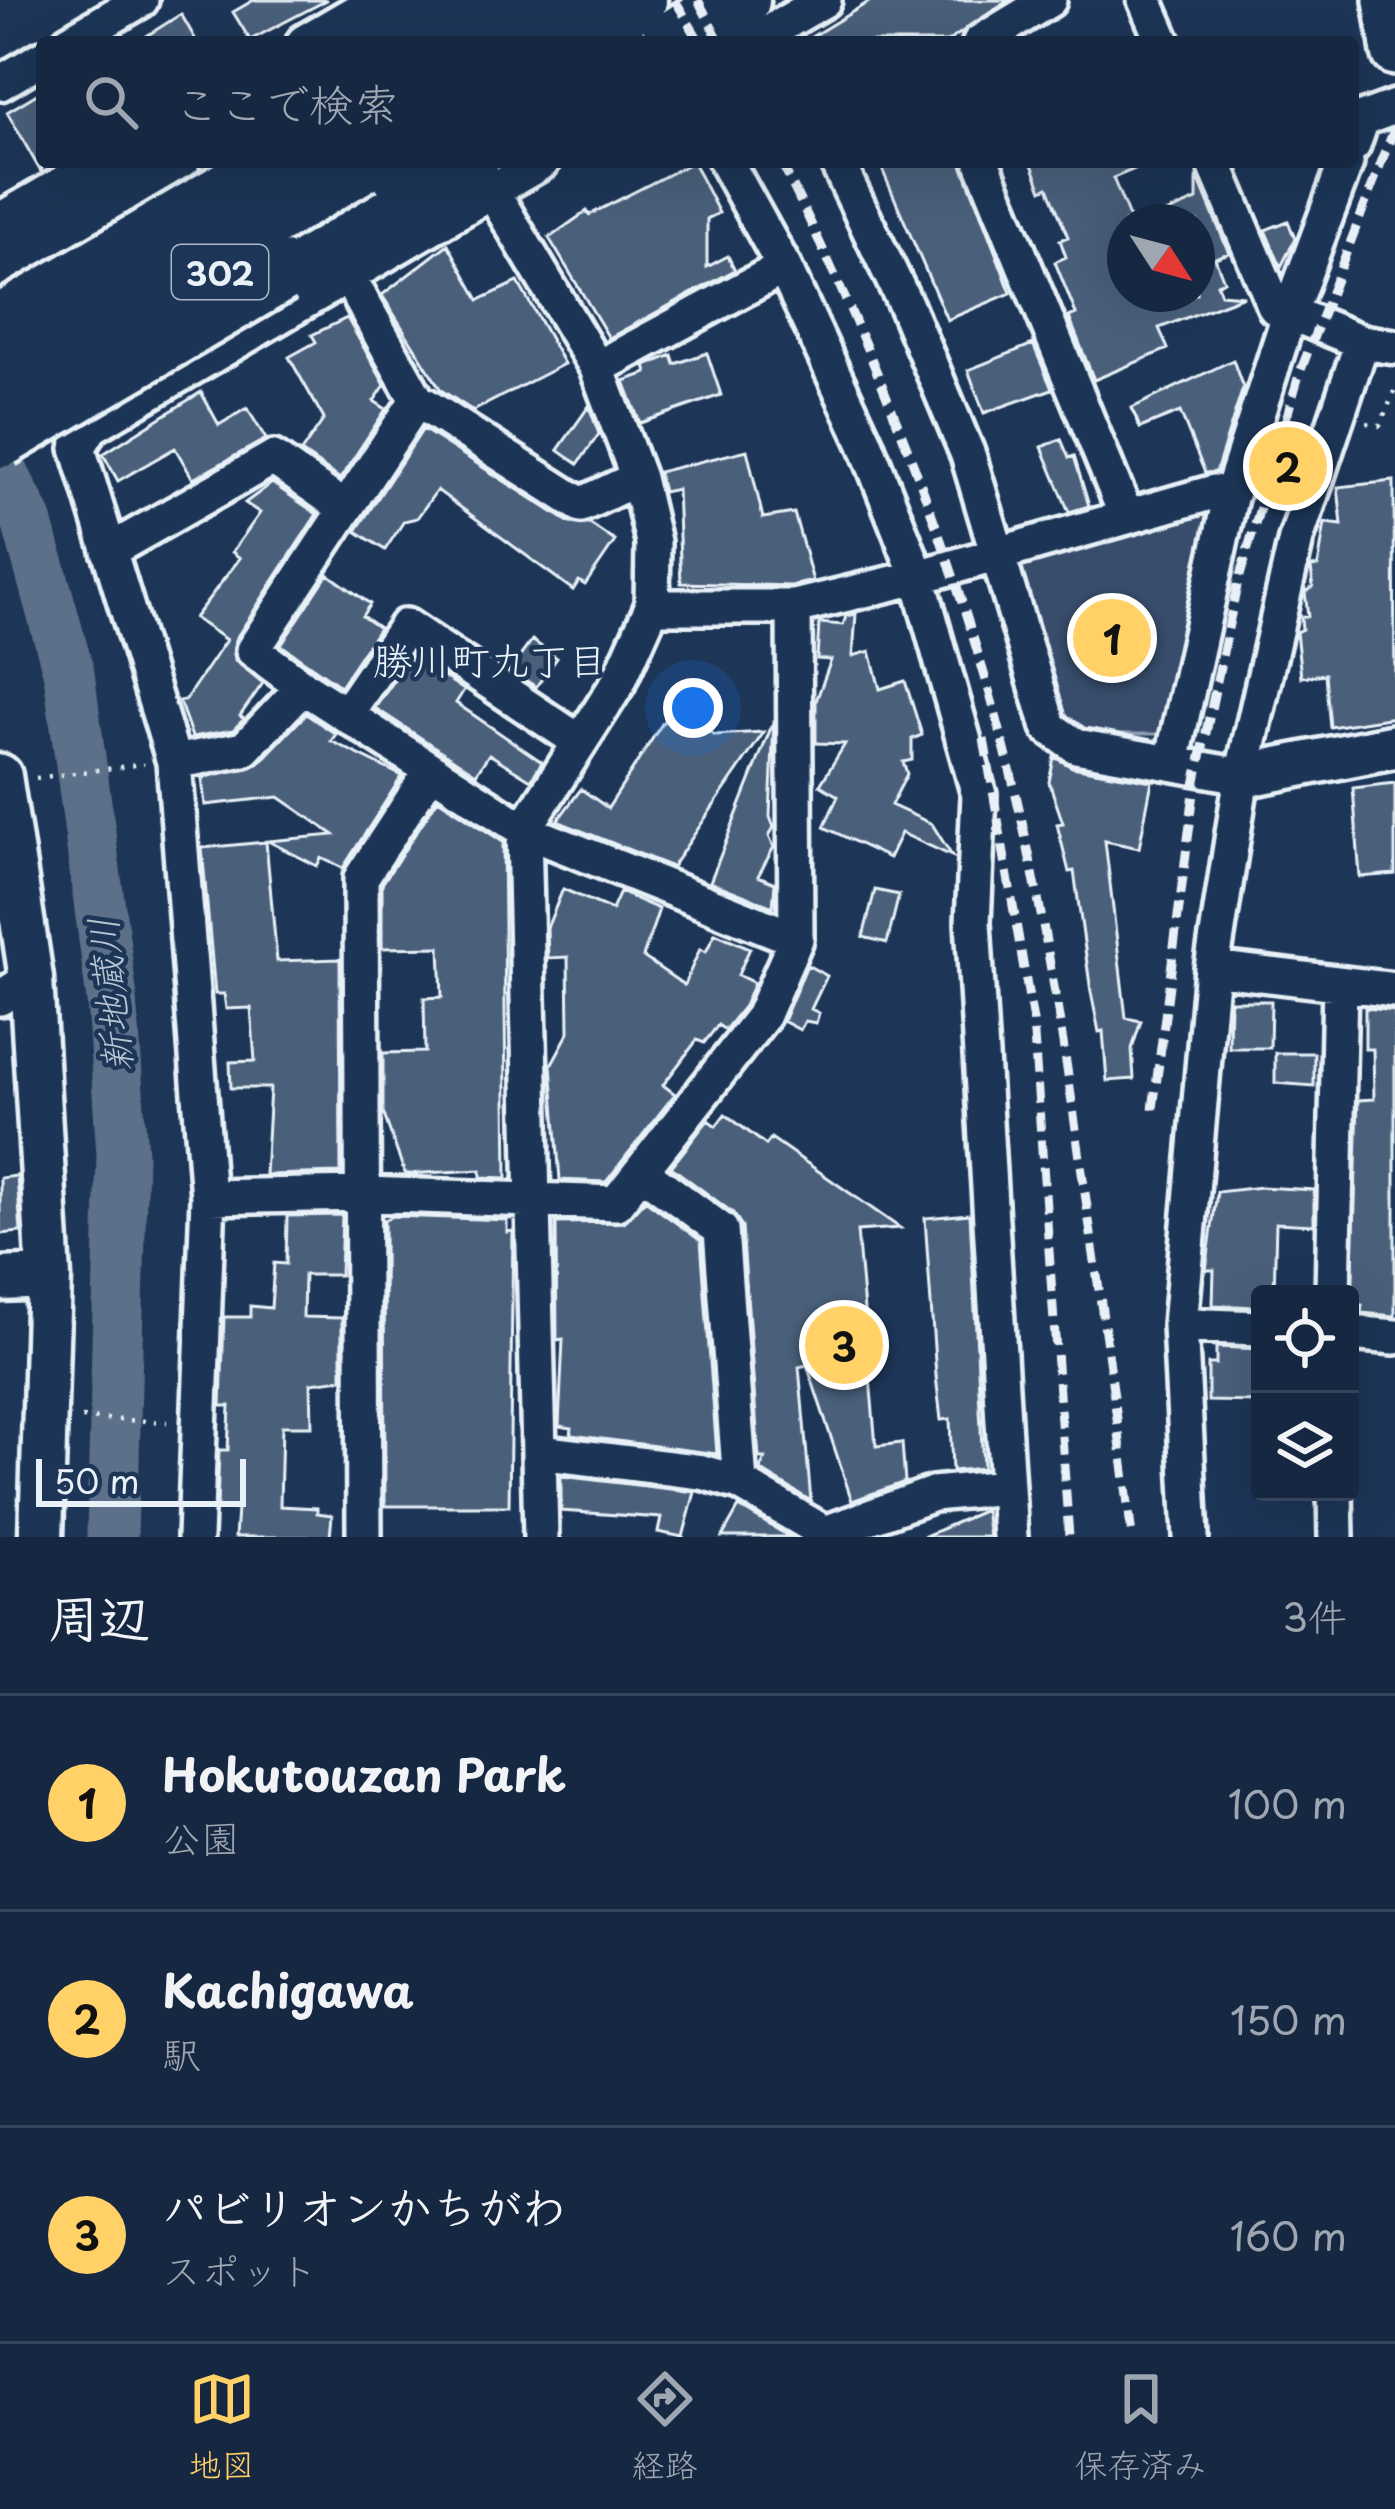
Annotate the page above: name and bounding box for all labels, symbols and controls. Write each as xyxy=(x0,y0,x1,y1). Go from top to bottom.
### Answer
search box xyxy=(36,36,1359,168)
text: ここで検索 xyxy=(174,68,399,136)
icon: search xyxy=(78,69,144,135)
north arrow xyxy=(1107,204,1215,312)
road number: 302 xyxy=(172,245,268,299)
pin: 2 xyxy=(1249,421,1327,511)
pin: 1 xyxy=(1073,593,1151,683)
district label: 勝川町九丁目 xyxy=(373,629,607,688)
your location xyxy=(663,678,723,738)
water label: 新地蔵川 xyxy=(71,914,145,1076)
map controls xyxy=(1251,1285,1359,1501)
button: locate xyxy=(1251,1285,1359,1393)
pin: 3 xyxy=(805,1300,883,1390)
button: layers xyxy=(1251,1393,1359,1501)
scale bar xyxy=(36,1453,246,1506)
text: 50 m xyxy=(54,1455,140,1505)
text: 周辺 xyxy=(48,1577,150,1654)
text: 3件 xyxy=(1282,1586,1347,1645)
text: Hokutouzan Park xyxy=(162,1739,566,1807)
text: 1 xyxy=(78,1773,96,1832)
text: 100 m xyxy=(1228,1773,1347,1832)
text: 公園 xyxy=(162,1807,240,1866)
text: Kachigawa xyxy=(162,1955,414,2023)
text: 2 xyxy=(73,1989,101,2048)
text: 150 m xyxy=(1230,1989,1347,2048)
text: 駅 xyxy=(162,2023,201,2082)
text: パビリオンかちがわ xyxy=(162,2171,567,2239)
text: 3 xyxy=(74,2205,100,2264)
text: 160 m xyxy=(1230,2205,1347,2264)
text: スポット xyxy=(162,2239,318,2298)
tab: 地図 xyxy=(189,2366,255,2488)
tab: 経路 xyxy=(632,2366,698,2488)
tab: 保存済み xyxy=(1075,2366,1207,2488)

